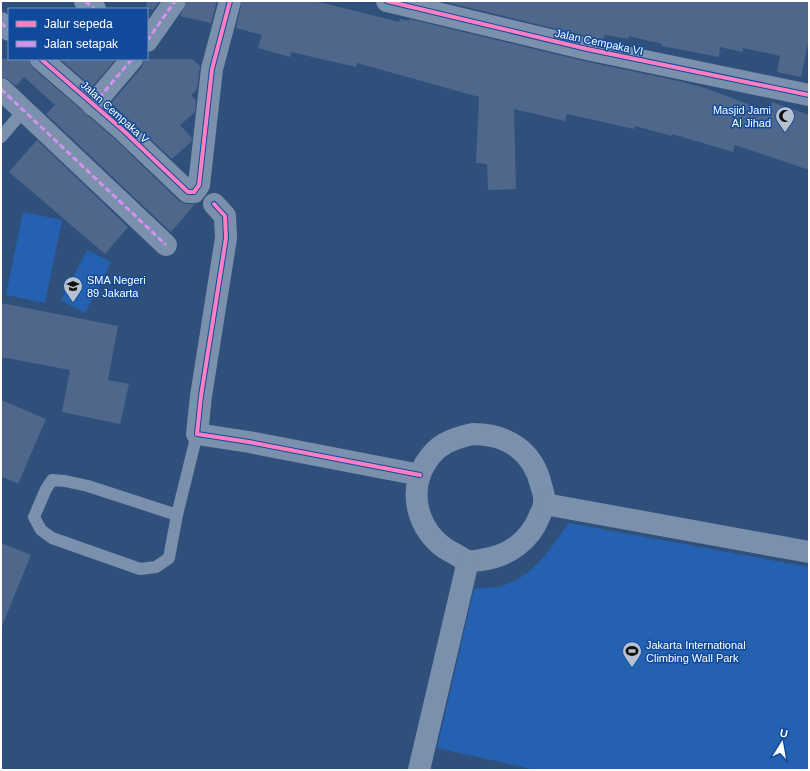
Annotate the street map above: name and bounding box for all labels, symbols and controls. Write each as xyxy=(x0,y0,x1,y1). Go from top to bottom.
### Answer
legend xyxy=(8,8,148,60)
text: Jalur sepeda xyxy=(44,17,113,31)
street label: Jalan Cempaka VI xyxy=(554,27,644,57)
text: Jalan setapak xyxy=(44,37,119,51)
street label: Jalan Cempaka V xyxy=(79,78,152,146)
place label: Masjid Jami Al Jihad xyxy=(713,104,771,129)
mosque icon: Masjid Jami Al Jihad xyxy=(774,105,796,133)
place label: SMA Negeri 89 Jakarta xyxy=(87,274,146,299)
school or university icon: SMA Negeri 89 Jakarta xyxy=(62,275,84,303)
place label: Jakarta International Climbing Wall Park xyxy=(646,639,746,664)
sports icon: Jakarta International Climbing Wall Park xyxy=(621,640,643,668)
north arrow xyxy=(762,723,802,763)
text: U xyxy=(779,727,789,740)

